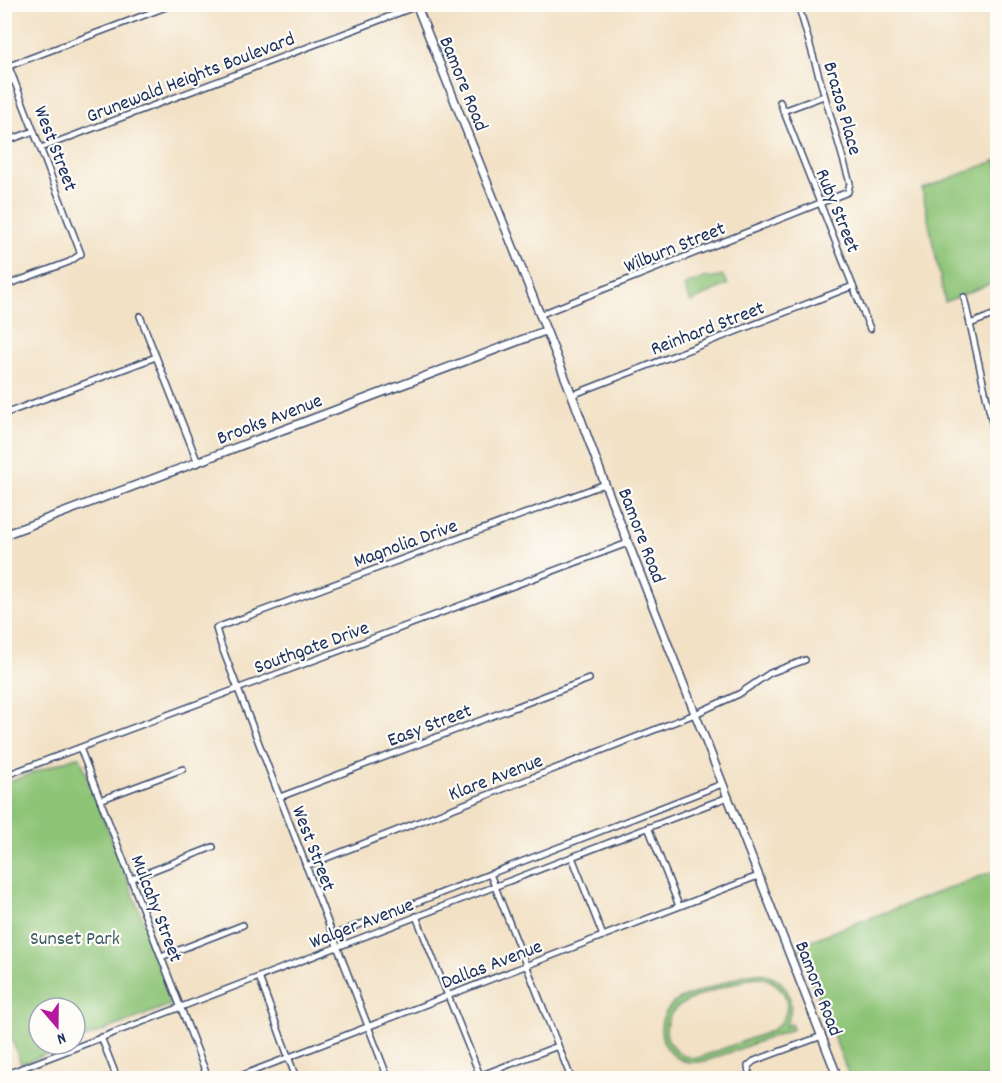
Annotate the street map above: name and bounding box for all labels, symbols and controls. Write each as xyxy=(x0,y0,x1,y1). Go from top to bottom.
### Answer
street label: Grunewald Heights Boulevard xyxy=(83,26,299,132)
street label: Bamore Road xyxy=(431,33,494,136)
street label: Brazos Place xyxy=(814,59,868,159)
street label: West Street xyxy=(25,102,83,196)
street label: Ruby Street xyxy=(807,165,866,257)
street label: Wilburn Street xyxy=(620,216,730,282)
street label: Reinhard Street xyxy=(647,295,769,364)
street label: Brooks Avenue xyxy=(213,388,327,454)
street label: Bamore Road xyxy=(609,485,671,588)
street label: Magnolia Drive xyxy=(350,513,462,577)
street label: Southgate Drive xyxy=(251,615,374,683)
street label: Easy Street xyxy=(384,698,476,756)
street label: Klare Avenue xyxy=(445,748,547,810)
street label: West Street xyxy=(283,802,341,896)
street label: Mulcahy Street xyxy=(122,851,189,967)
street label: Walger Avenue xyxy=(306,892,419,958)
park label: Sunset Park xyxy=(30,926,120,954)
street label: Dallas Avenue xyxy=(437,934,547,998)
street label: Bamore Road xyxy=(786,938,848,1041)
north arrow xyxy=(27,996,87,1056)
text: N xyxy=(54,1026,69,1050)

